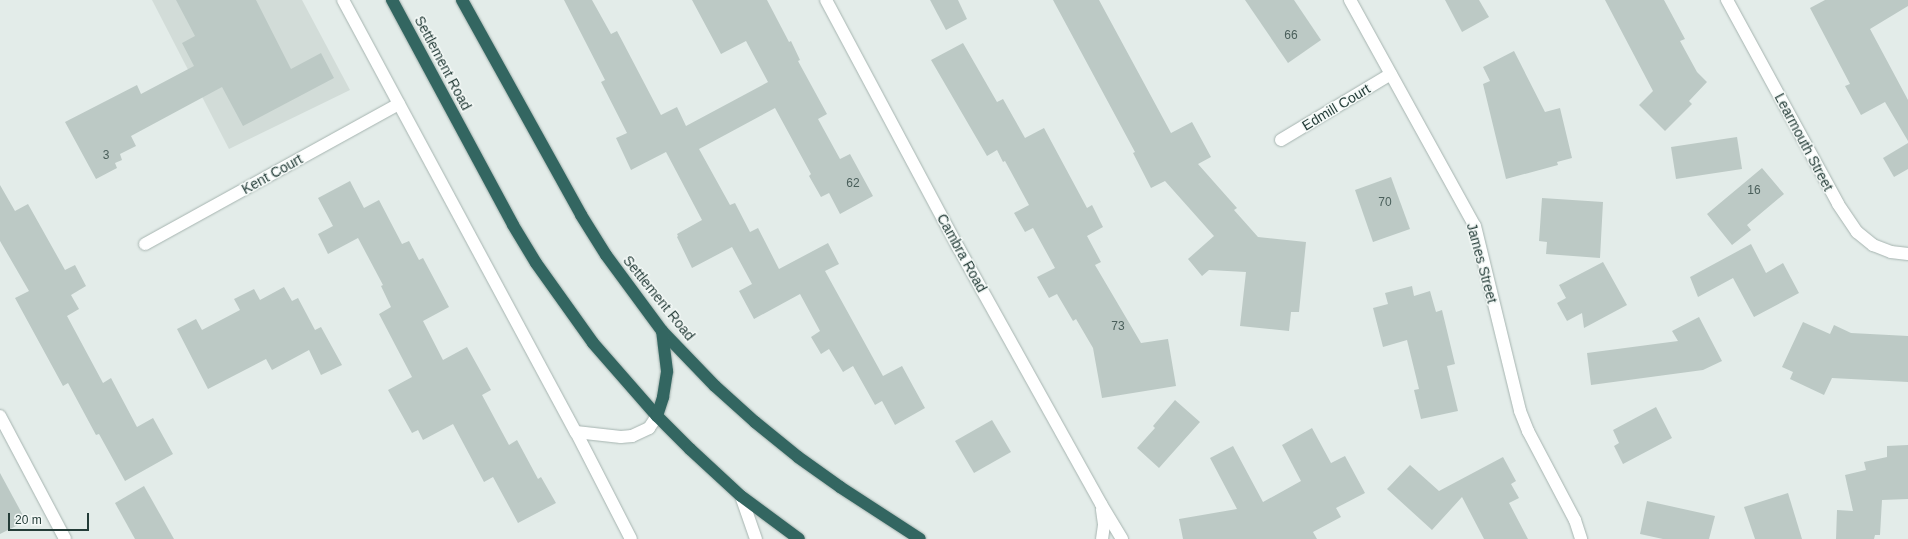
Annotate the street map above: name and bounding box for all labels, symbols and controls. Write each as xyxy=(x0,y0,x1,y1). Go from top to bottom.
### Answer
street label: Settlement Road xyxy=(411,13,475,113)
house number: 66 xyxy=(1284,29,1298,43)
street label: Edmill Court xyxy=(1299,80,1373,134)
street label: Learmouth Street xyxy=(1771,90,1837,194)
house number: 3 xyxy=(103,149,109,163)
street label: Kent Court xyxy=(239,150,305,198)
house number: 62 xyxy=(846,177,860,191)
house number: 16 xyxy=(1747,184,1761,198)
house number: 70 xyxy=(1378,196,1392,210)
street label: Cambra Road xyxy=(934,211,990,295)
street label: James Street xyxy=(1463,221,1501,305)
street label: Settlement Road xyxy=(620,252,698,344)
house number: 73 xyxy=(1111,320,1125,334)
scale bar xyxy=(10,505,91,531)
text: 20 m xyxy=(15,513,42,527)

